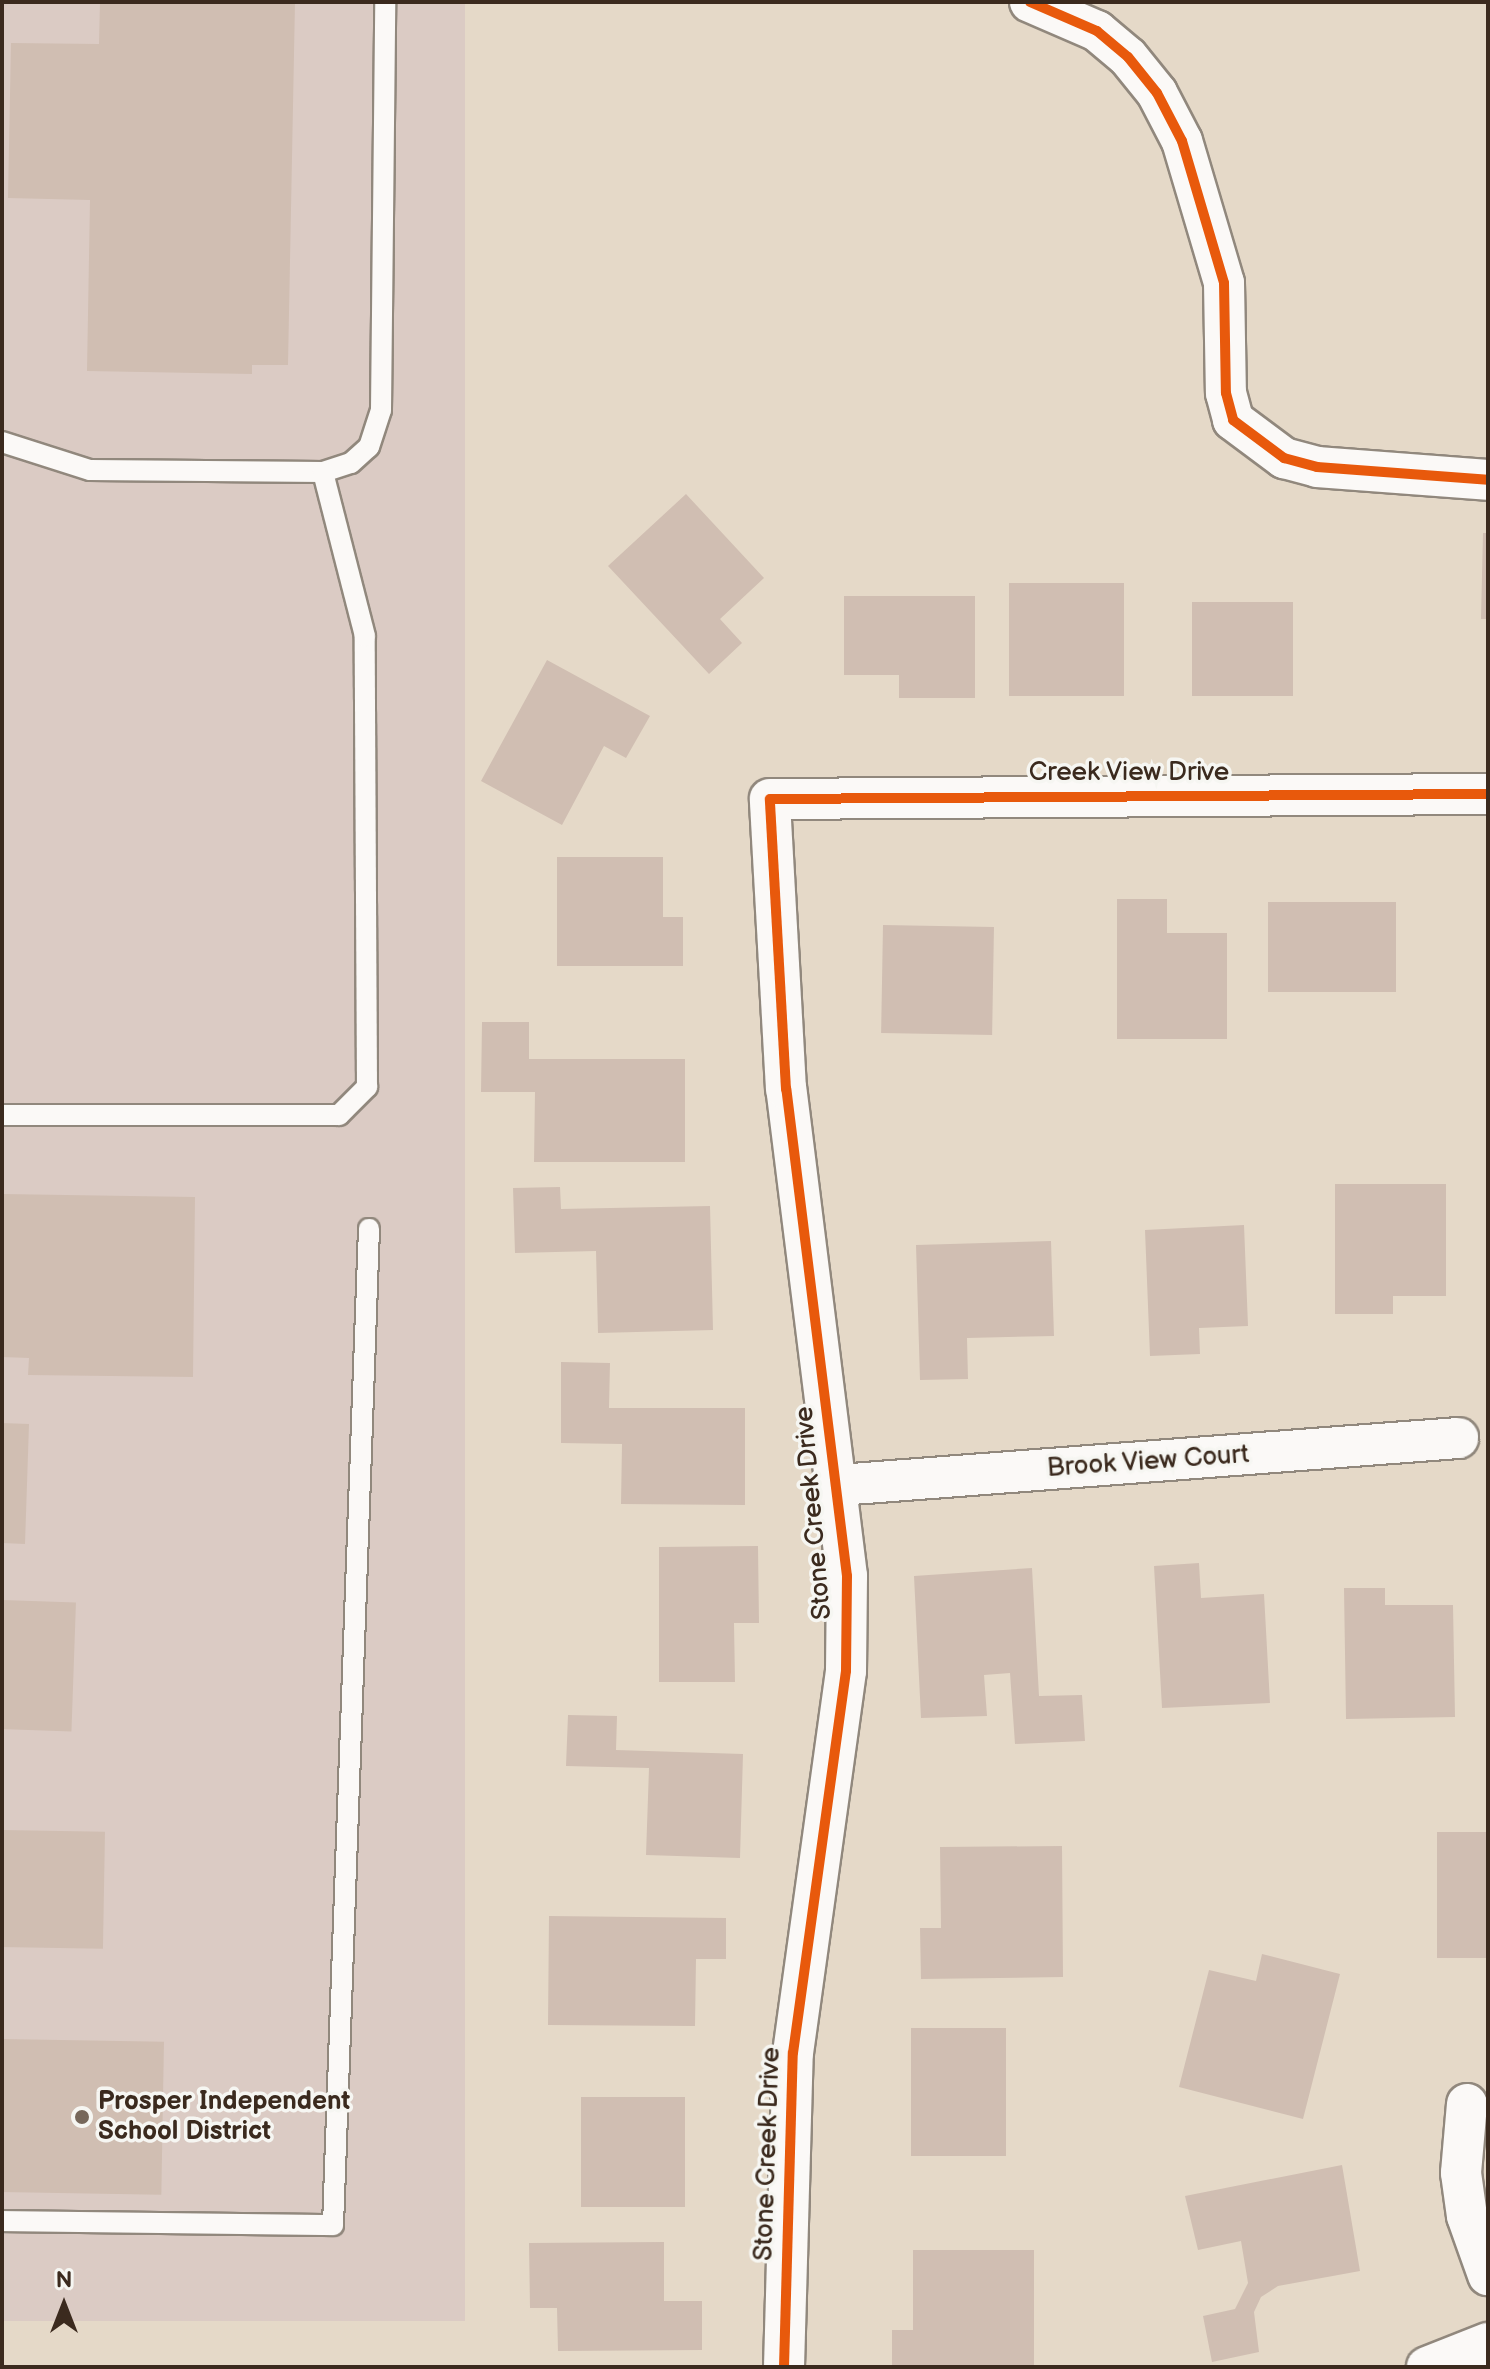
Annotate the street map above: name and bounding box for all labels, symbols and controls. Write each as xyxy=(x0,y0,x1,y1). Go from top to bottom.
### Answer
street label: Creek View Drive xyxy=(1028,757,1230,789)
street label: Stone Creek Drive xyxy=(789,1405,839,1621)
street label: Brook View Court xyxy=(1046,1439,1250,1485)
street label: Stone Creek Drive xyxy=(749,2047,787,2261)
place label: Prosper Independent School District xyxy=(98,2086,350,2148)
marker: Prosper Independent School District xyxy=(73,2108,91,2126)
north arrow xyxy=(24,2265,104,2345)
text: N xyxy=(56,2267,72,2294)

